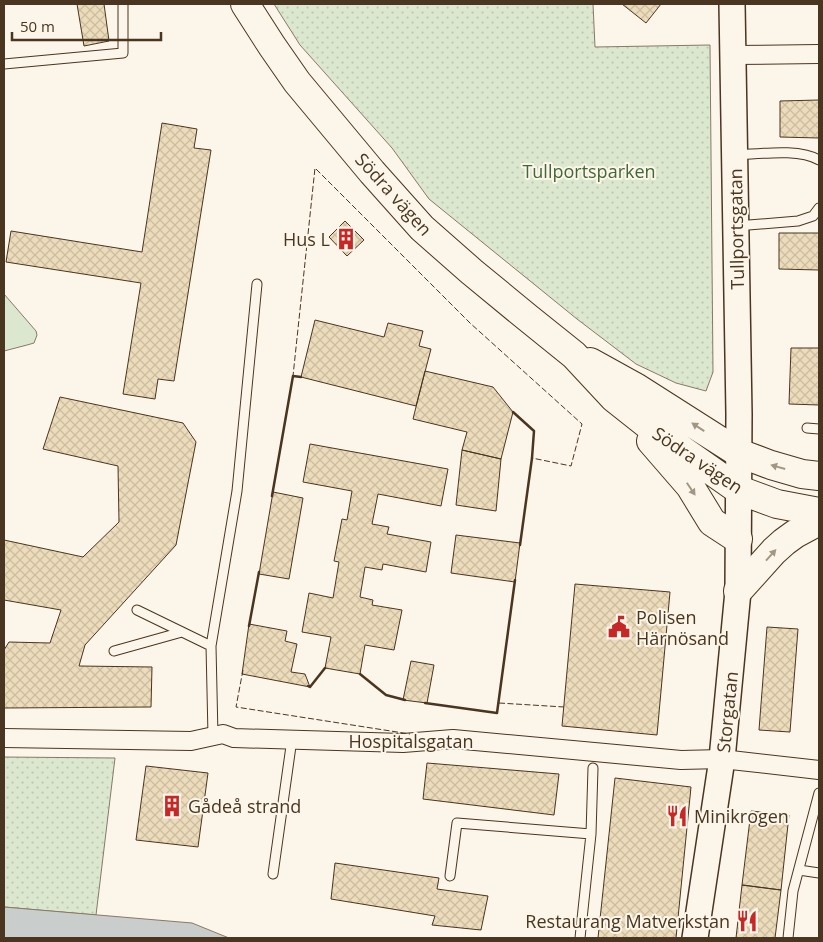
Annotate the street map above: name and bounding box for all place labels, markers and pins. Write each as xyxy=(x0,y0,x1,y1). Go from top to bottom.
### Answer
building icon: Hus L xyxy=(333,226,359,252)
place label: Hus L xyxy=(283,227,330,251)
place label: Polisen Härnösand xyxy=(636,605,729,650)
public building icon: Polisen Härnösand xyxy=(606,614,632,640)
building icon: Gådeå strand xyxy=(159,793,185,819)
place label: Gådeå strand xyxy=(188,794,301,818)
restaurant icon: Minikrogen xyxy=(664,803,690,829)
place label: Minikrogen xyxy=(694,804,789,828)
restaurant icon: Restaurang Matverkstan xyxy=(734,908,760,934)
place label: Restaurang Matverkstan xyxy=(525,909,730,933)

